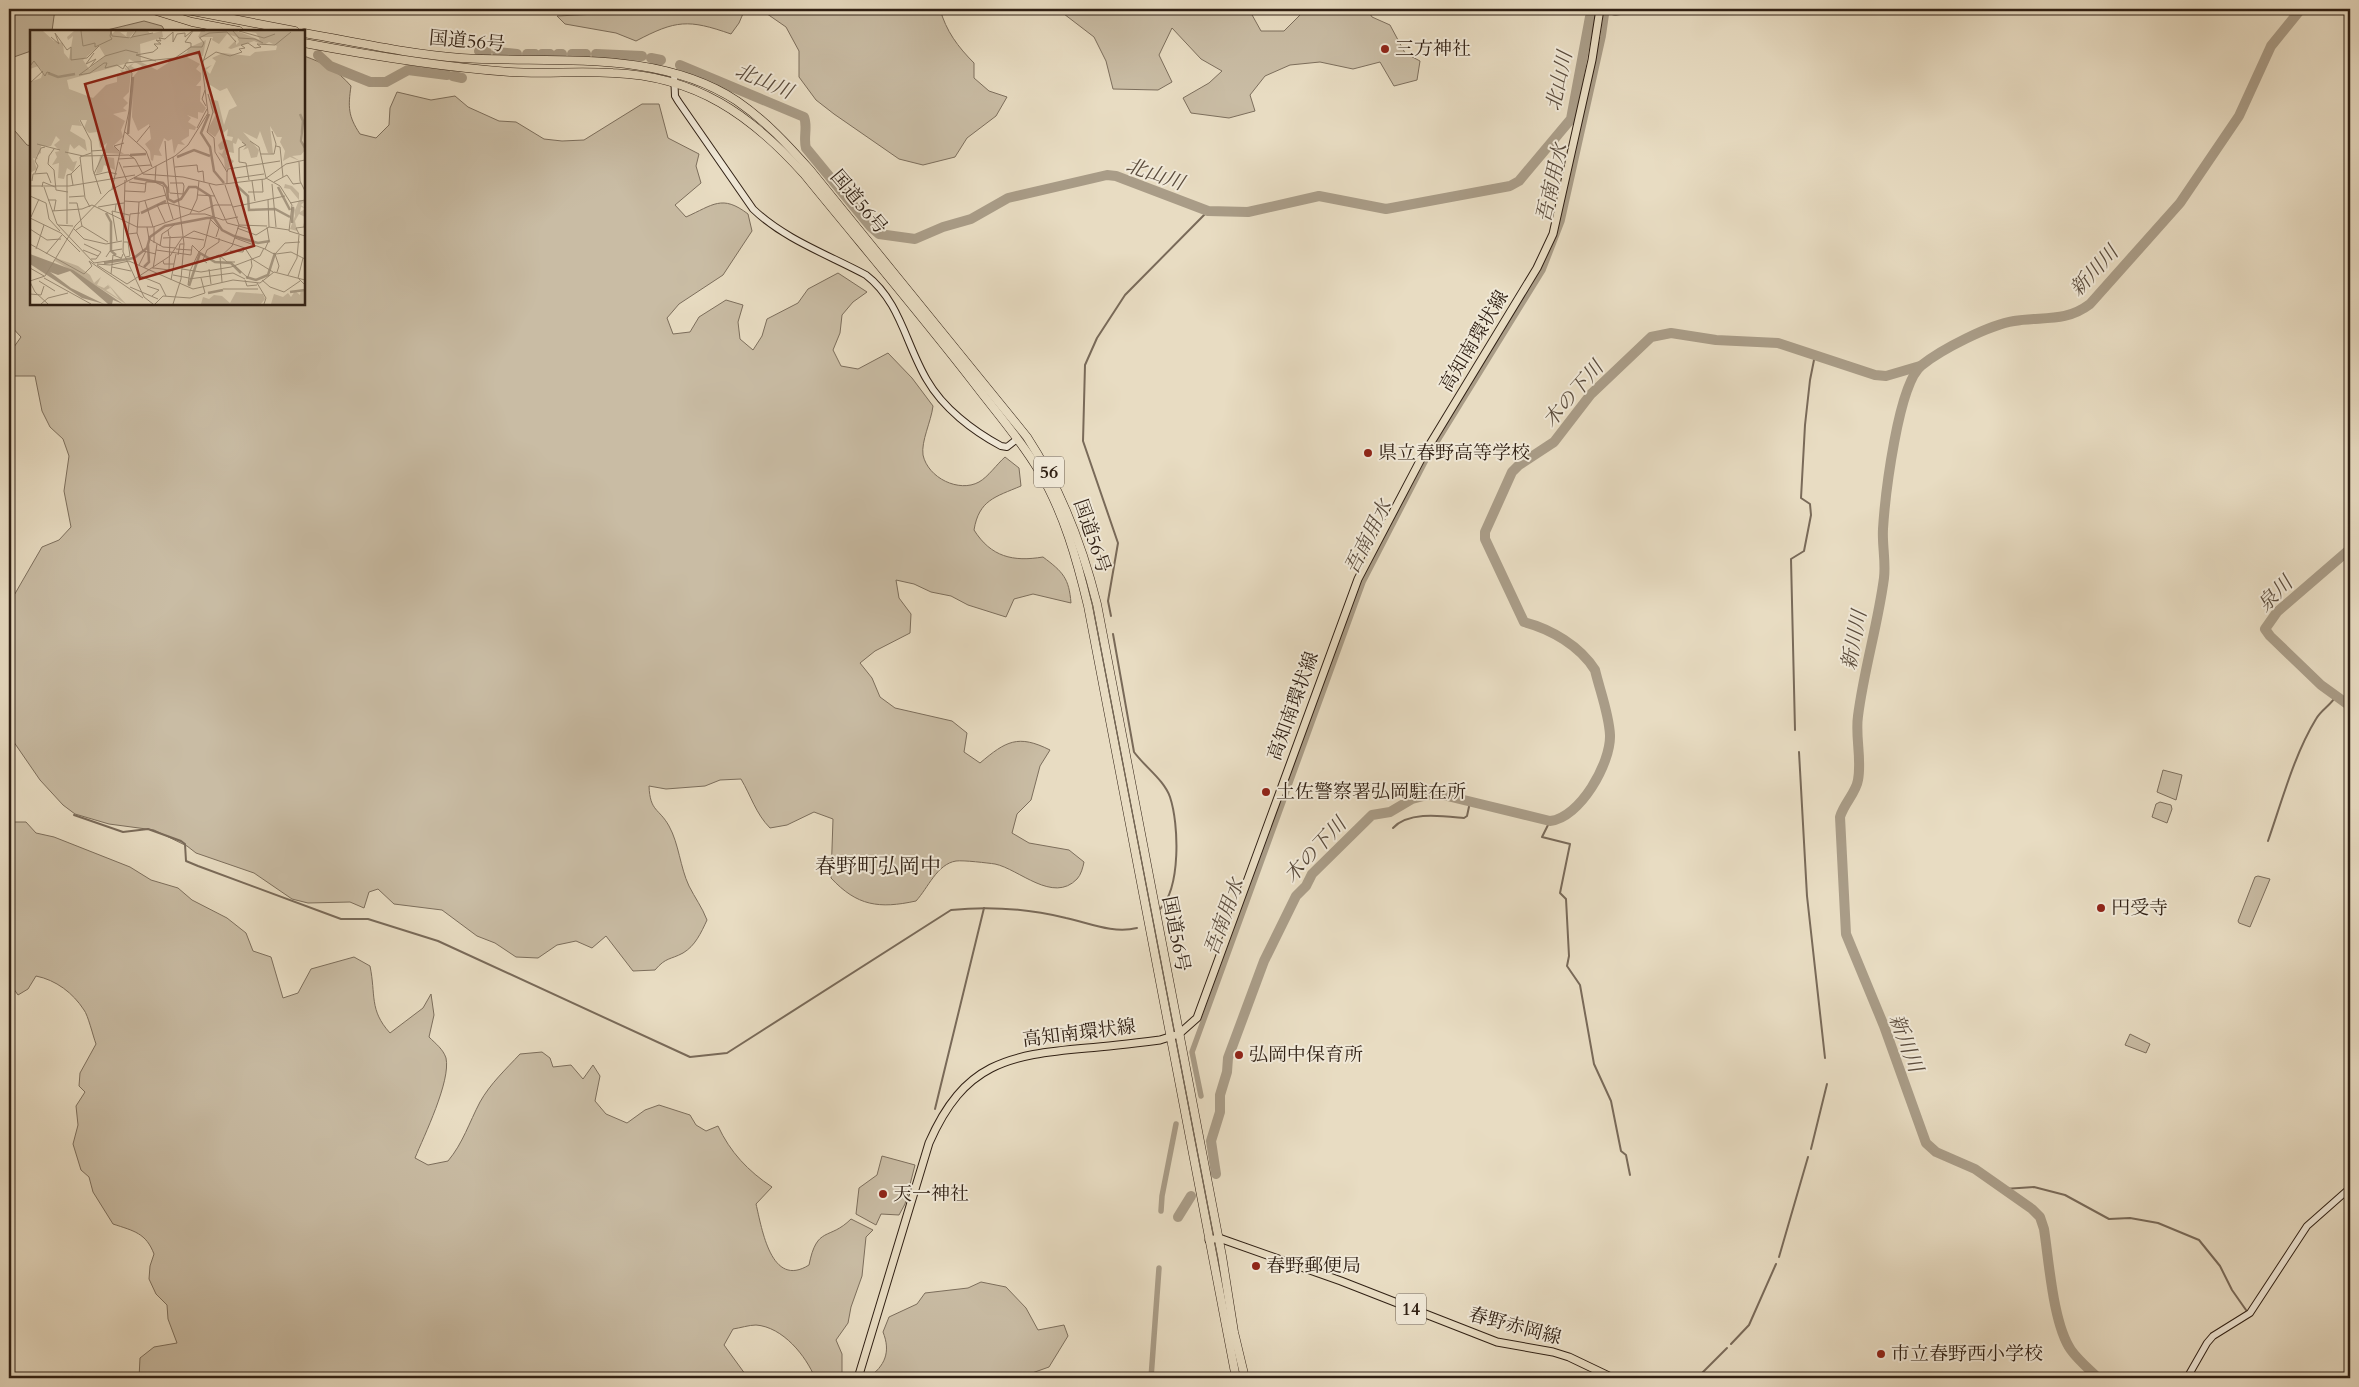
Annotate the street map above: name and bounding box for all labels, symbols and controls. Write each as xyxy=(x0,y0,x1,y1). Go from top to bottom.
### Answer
street label: 国道56号 xyxy=(428,25,506,57)
inset map xyxy=(30,30,305,305)
place label: 三方神社 xyxy=(1395,36,1471,62)
marker: 三方神社 xyxy=(1379,43,1391,55)
water label: 北山川 xyxy=(1540,47,1579,113)
water label: 北山川 xyxy=(731,57,799,106)
water label: 吾南用水 xyxy=(1530,139,1575,225)
water label: 北山川 xyxy=(1122,151,1190,197)
street label: 国道56号 xyxy=(824,164,894,240)
water label: 新川川 xyxy=(2064,238,2126,302)
street label: 高知南環状線 xyxy=(1433,285,1515,397)
water label: 木の下川 xyxy=(1537,353,1611,433)
place label: 県立春野高等学校 xyxy=(1378,440,1530,466)
marker: 県立春野高等学校 xyxy=(1362,447,1374,459)
road number: 56 xyxy=(1034,457,1064,488)
water label: 吾南用水 xyxy=(1338,493,1399,579)
street label: 国道56号 xyxy=(1067,496,1117,576)
water label: 泉川 xyxy=(2251,569,2300,618)
water label: 新川川 xyxy=(1835,606,1873,672)
street label: 高知南環状線 xyxy=(1261,648,1325,764)
place label: 土佐警察署弘岡駐在所 xyxy=(1276,779,1466,805)
marker: 土佐警察署弘岡駐在所 xyxy=(1260,786,1272,798)
water label: 木の下川 xyxy=(1278,810,1354,888)
district label: 春野町弘岡中 xyxy=(815,852,941,881)
water label: 吾南用水 xyxy=(1198,873,1251,959)
street label: 国道56号 xyxy=(1156,894,1196,974)
place label: 円受寺 xyxy=(2111,895,2168,921)
marker: 円受寺 xyxy=(2095,902,2107,914)
water label: 新川川 xyxy=(1883,1010,1930,1078)
street label: 高知南環状線 xyxy=(1021,1013,1137,1053)
place label: 弘岡中保育所 xyxy=(1249,1042,1363,1068)
marker: 弘岡中保育所 xyxy=(1233,1049,1245,1061)
place label: 天一神社 xyxy=(893,1181,969,1207)
marker: 天一神社 xyxy=(877,1188,889,1200)
place label: 春野郵便局 xyxy=(1266,1253,1361,1279)
marker: 春野郵便局 xyxy=(1250,1260,1262,1272)
road number: 14 xyxy=(1396,1294,1426,1325)
street label: 春野赤岡線 xyxy=(1466,1301,1564,1351)
place label: 市立春野西小学校 xyxy=(1891,1341,2043,1367)
marker: 市立春野西小学校 xyxy=(1875,1348,1887,1360)

